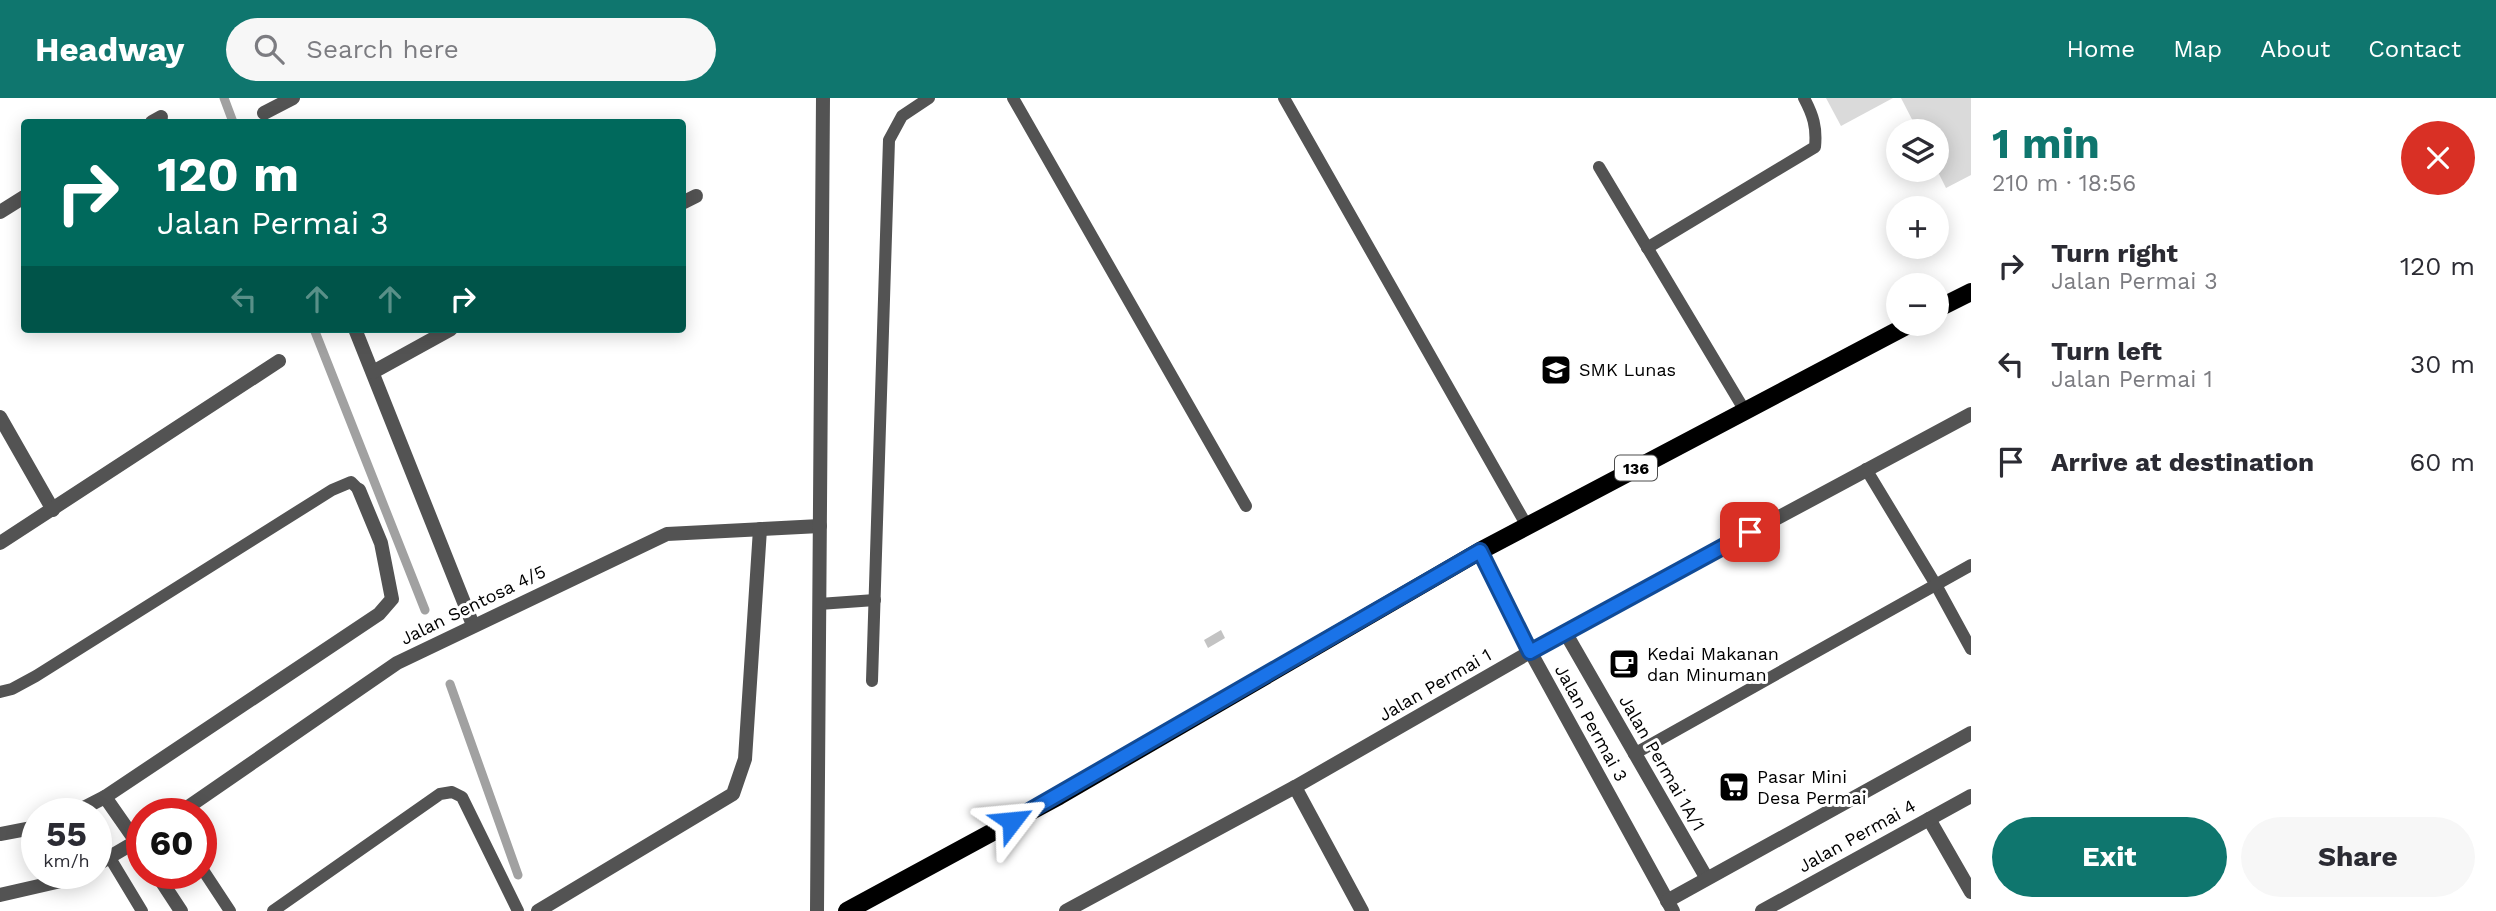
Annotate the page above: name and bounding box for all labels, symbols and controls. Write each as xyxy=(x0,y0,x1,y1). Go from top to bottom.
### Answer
search box xyxy=(226,18,716,81)
text: Headway xyxy=(35,30,184,69)
icon: search xyxy=(250,30,288,68)
text: Search here xyxy=(306,34,459,64)
text: Home xyxy=(2067,35,2135,63)
text: Map xyxy=(2173,35,2222,63)
text: About xyxy=(2260,35,2330,63)
text: Contact xyxy=(2368,35,2461,63)
map controls xyxy=(1886,119,1949,336)
button: layers xyxy=(1886,119,1949,182)
text: 1 min xyxy=(1992,119,2100,168)
button: close xyxy=(2401,121,2475,195)
text: 120 m xyxy=(157,145,299,203)
icon: right xyxy=(42,147,133,238)
text: 210 m · 18:56 xyxy=(1992,170,2136,197)
button: + xyxy=(1886,196,1949,259)
text: Jalan Permai 3 xyxy=(157,204,389,242)
text: Turn right xyxy=(2051,238,2178,268)
icon: right xyxy=(1992,247,2030,285)
text: 120 m xyxy=(2400,251,2475,281)
text: Jalan Permai 3 xyxy=(2051,268,2218,295)
button: − xyxy=(1886,273,1949,336)
icon: left xyxy=(225,280,263,318)
icon: ahead xyxy=(298,280,336,318)
icon: ahead xyxy=(371,280,409,318)
icon: right xyxy=(444,280,482,318)
text: Turn left xyxy=(2051,336,2162,366)
icon: left xyxy=(1992,345,2030,383)
text: 30 m xyxy=(2410,349,2475,379)
school or university icon: SMK Lunas xyxy=(1539,353,1573,387)
place label: SMK Lunas xyxy=(1579,359,1676,380)
text: Jalan Permai 1 xyxy=(2051,366,2213,393)
icon: arrive xyxy=(1992,443,2030,481)
text: Arrive at destination xyxy=(2051,447,2314,477)
text: 60 m xyxy=(2409,447,2475,477)
road number: 136 xyxy=(1615,456,1657,480)
pin xyxy=(1720,502,1780,562)
icon: arrive xyxy=(1731,513,1769,551)
street label: Jalan Sentosa 4/5 xyxy=(397,560,549,649)
place label: Kedai Makanan dan Minuman xyxy=(1647,643,1779,685)
street label: Jalan Permai 1 xyxy=(1375,644,1495,725)
cafe icon: Kedai Makanan dan Minuman xyxy=(1607,647,1641,681)
street label: Jalan Permai 3 xyxy=(1551,661,1632,785)
street label: Jalan Permai 1A/1 xyxy=(1615,691,1710,834)
place label: Pasar Mini Desa Permai xyxy=(1757,766,1866,808)
supermarket icon: Pasar Mini Desa Permai xyxy=(1717,770,1751,804)
position arrow xyxy=(975,784,1049,858)
street label: Jalan Permai 4 xyxy=(1794,795,1919,876)
speed limit sign: 60 xyxy=(126,798,217,889)
text: 55 xyxy=(46,813,87,855)
button: Exit xyxy=(1992,817,2227,897)
button: Share xyxy=(2241,817,2475,897)
text: km/h xyxy=(43,850,90,871)

